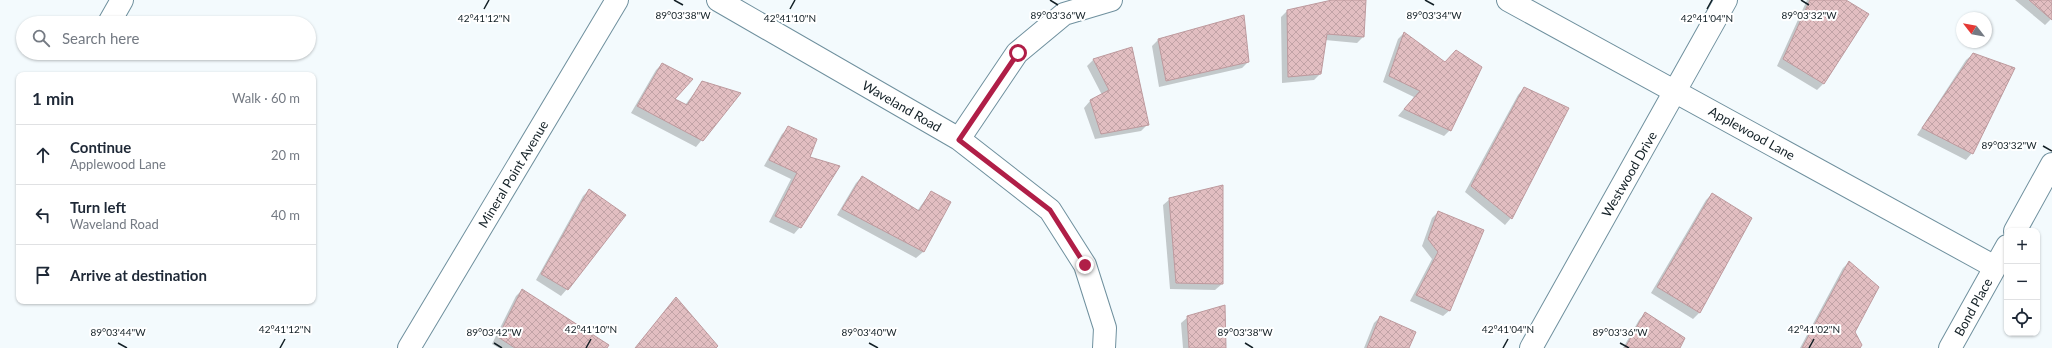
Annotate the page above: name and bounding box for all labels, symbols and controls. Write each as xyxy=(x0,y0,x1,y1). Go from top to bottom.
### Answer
text: 89°03'38"W xyxy=(655,9,711,21)
text: 89°03'36"W xyxy=(1030,9,1086,21)
text: 89°03'34"W xyxy=(1406,9,1462,21)
text: 89°03'32"W xyxy=(1781,9,1837,21)
text: 42°41'12"N xyxy=(458,12,510,24)
text: 42°41'10"N xyxy=(764,12,816,24)
text: 42°41'04"N xyxy=(1681,12,1733,24)
north arrow xyxy=(1956,12,1992,48)
search box xyxy=(16,16,316,60)
icon: search xyxy=(30,27,52,49)
text: Search here xyxy=(62,29,139,47)
route start xyxy=(1009,44,1027,62)
street label: Waveland Road xyxy=(860,77,944,135)
text: 1 min xyxy=(32,88,74,109)
text: Walk · 60 m xyxy=(232,90,300,106)
street label: Applewood Lane xyxy=(1706,103,1798,163)
street label: Mineral Point Avenue xyxy=(475,117,551,231)
street label: Westwood Drive xyxy=(1598,128,1660,220)
text: Continue xyxy=(70,138,131,156)
text: 89°03'32"W xyxy=(1981,139,2037,151)
icon: ahead xyxy=(32,144,54,166)
text: 20 m xyxy=(271,147,300,163)
text: Applewood Lane xyxy=(70,156,166,172)
text: Turn left xyxy=(70,198,126,216)
icon: left xyxy=(32,204,54,226)
text: 40 m xyxy=(271,207,300,223)
text: Waveland Road xyxy=(70,216,159,232)
map controls xyxy=(2004,228,2040,336)
button: + xyxy=(2004,228,2040,264)
route end xyxy=(1076,256,1094,274)
icon: arrive xyxy=(32,264,54,286)
button: − xyxy=(2004,264,2040,300)
text: Arrive at destination xyxy=(70,266,207,284)
street label: Bond Place xyxy=(1951,275,1996,339)
button: locate xyxy=(2004,300,2040,336)
text: 42°41'12"N xyxy=(259,323,311,335)
text: 42°41'10"N xyxy=(565,323,617,335)
text: 42°41'04"N xyxy=(1482,323,1534,335)
text: 42°41'02"N xyxy=(1788,323,1840,335)
text: 89°03'44"W xyxy=(90,326,146,338)
text: 89°03'42"W xyxy=(466,326,522,338)
text: 89°03'40"W xyxy=(841,326,897,338)
text: 89°03'38"W xyxy=(1217,326,1273,338)
text: 89°03'36"W xyxy=(1592,326,1648,338)

